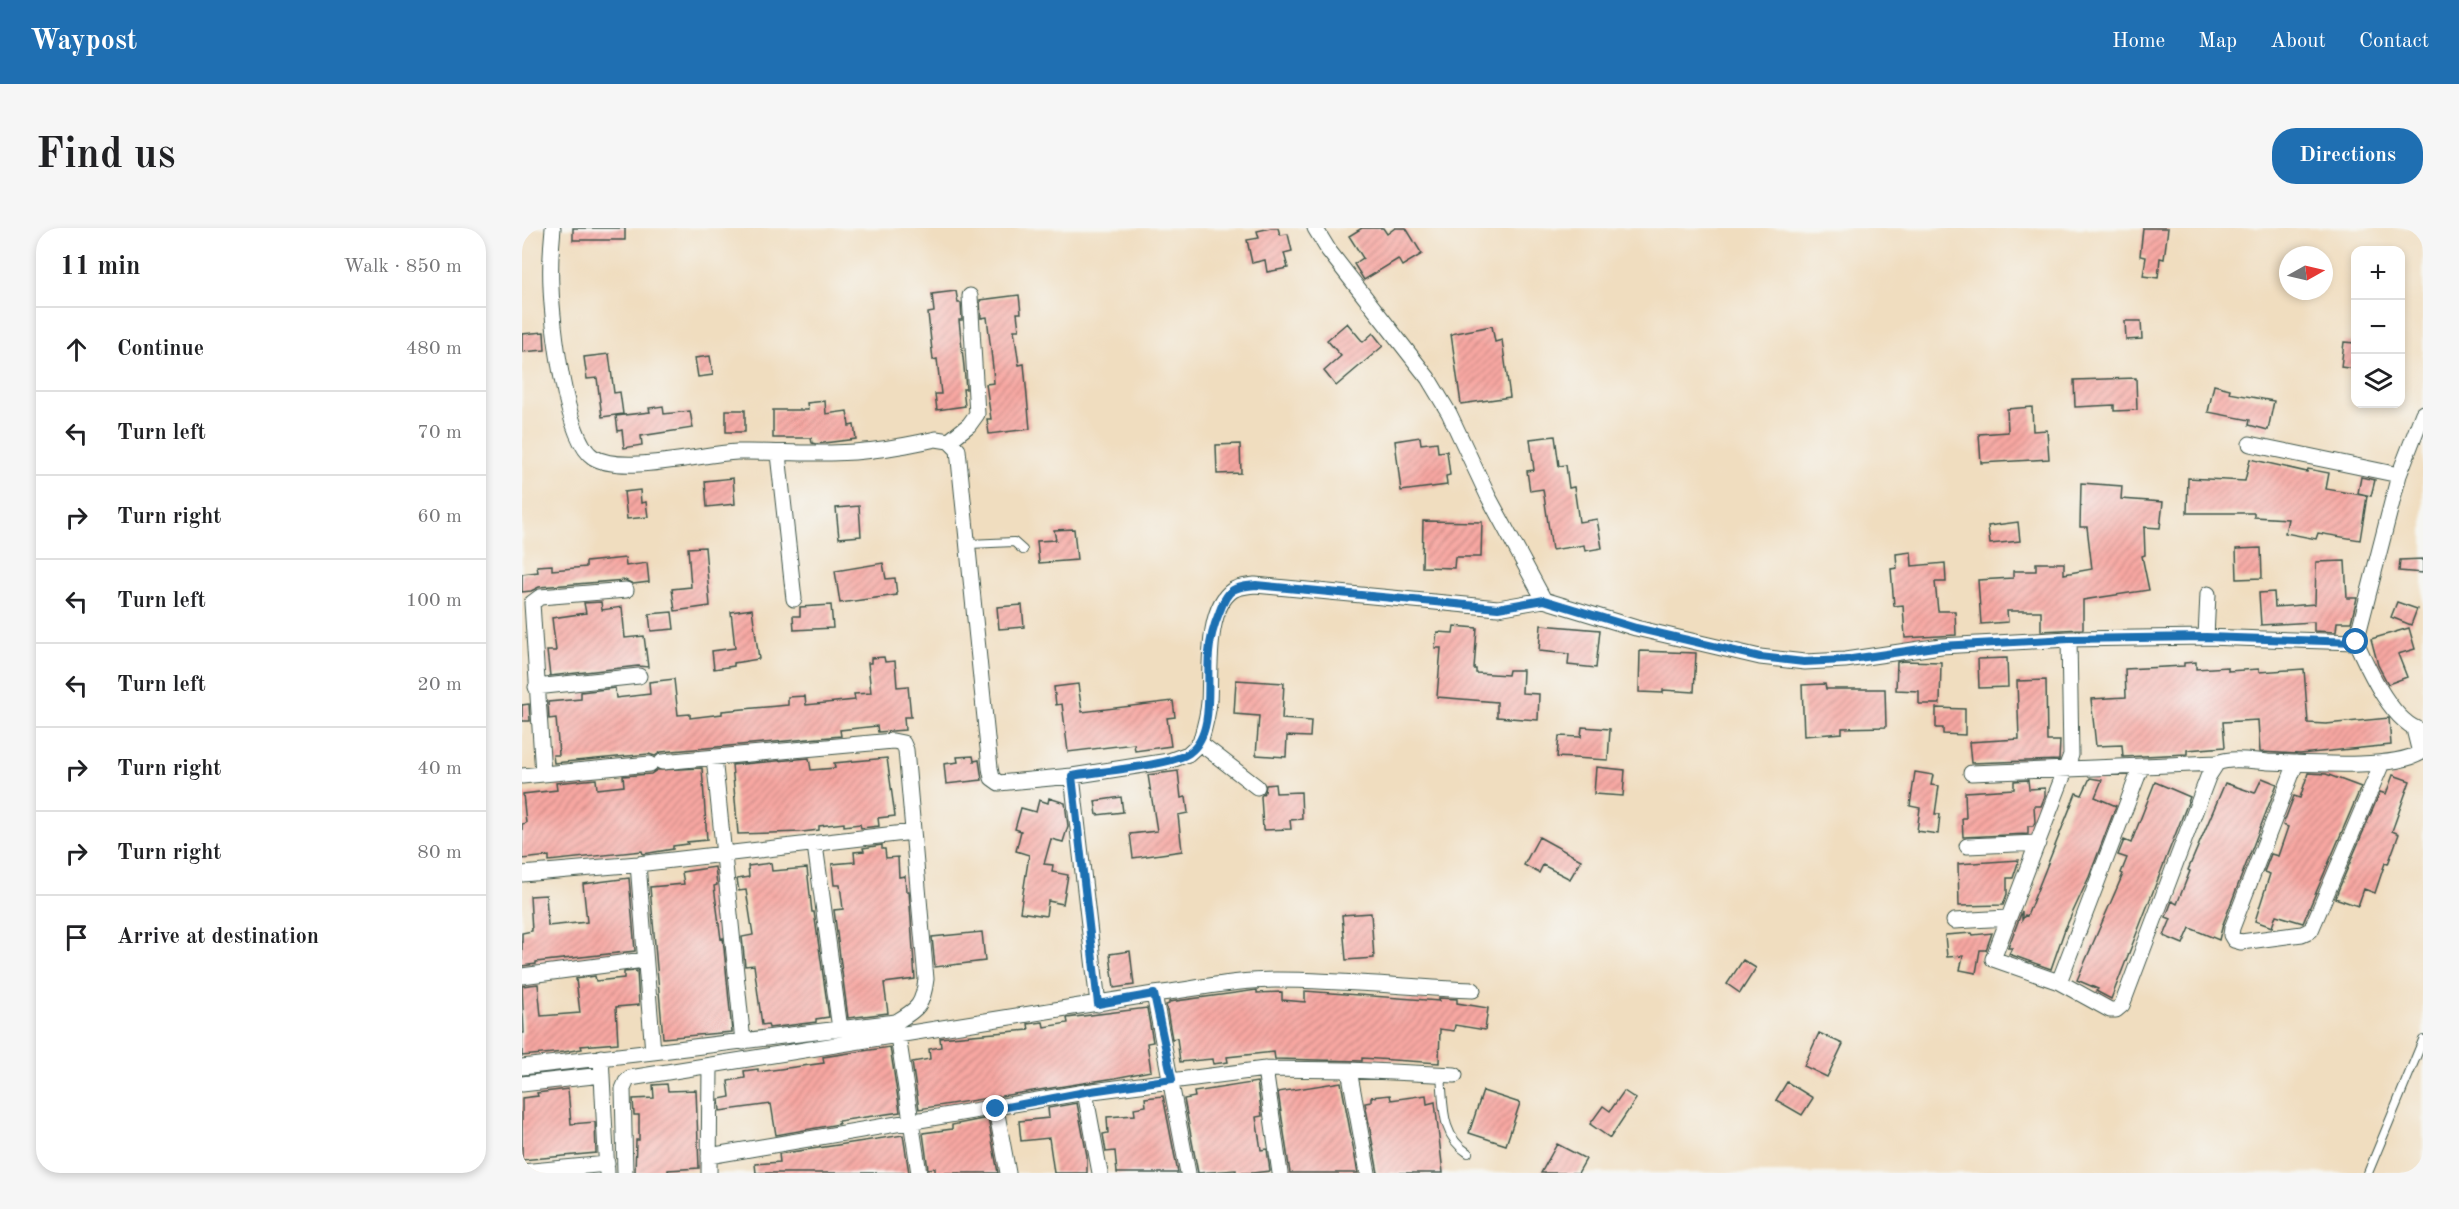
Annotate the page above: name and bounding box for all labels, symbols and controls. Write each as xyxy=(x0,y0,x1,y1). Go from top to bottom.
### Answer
text: Waypost xyxy=(30,28,137,56)
text: Home xyxy=(2112,31,2165,52)
text: Map xyxy=(2198,31,2237,52)
text: About xyxy=(2270,31,2326,52)
text: Contact xyxy=(2359,31,2429,52)
button: Directions xyxy=(2272,128,2423,184)
text: Find us xyxy=(36,135,175,177)
north arrow xyxy=(2279,246,2333,300)
map controls xyxy=(2351,246,2405,408)
button: + xyxy=(2351,246,2405,300)
text: 11 min xyxy=(60,254,140,280)
text: Walk · 850 m xyxy=(343,257,462,277)
button: − xyxy=(2351,300,2405,354)
icon: ahead xyxy=(60,333,93,366)
text: Continue xyxy=(117,338,204,360)
text: 480 m xyxy=(406,339,462,359)
button: layers xyxy=(2351,354,2405,408)
icon: left xyxy=(60,417,93,450)
text: Turn left xyxy=(117,422,206,444)
text: 70 m xyxy=(417,423,462,443)
icon: right xyxy=(60,501,93,534)
text: Turn right xyxy=(117,506,221,528)
text: 60 m xyxy=(417,507,462,527)
icon: left xyxy=(60,585,93,618)
text: Turn left xyxy=(117,590,206,612)
text: 100 m xyxy=(406,591,462,611)
route start xyxy=(2342,628,2368,654)
icon: left xyxy=(60,669,93,702)
text: Turn left xyxy=(117,674,206,696)
text: 20 m xyxy=(417,675,462,695)
icon: right xyxy=(60,753,93,786)
text: Turn right xyxy=(117,758,221,780)
text: 40 m xyxy=(417,759,462,779)
icon: right xyxy=(60,837,93,870)
text: Turn right xyxy=(117,842,221,864)
text: 80 m xyxy=(417,843,462,863)
icon: arrive xyxy=(60,921,93,954)
text: Arrive at destination xyxy=(117,926,319,948)
route end xyxy=(982,1095,1008,1121)

